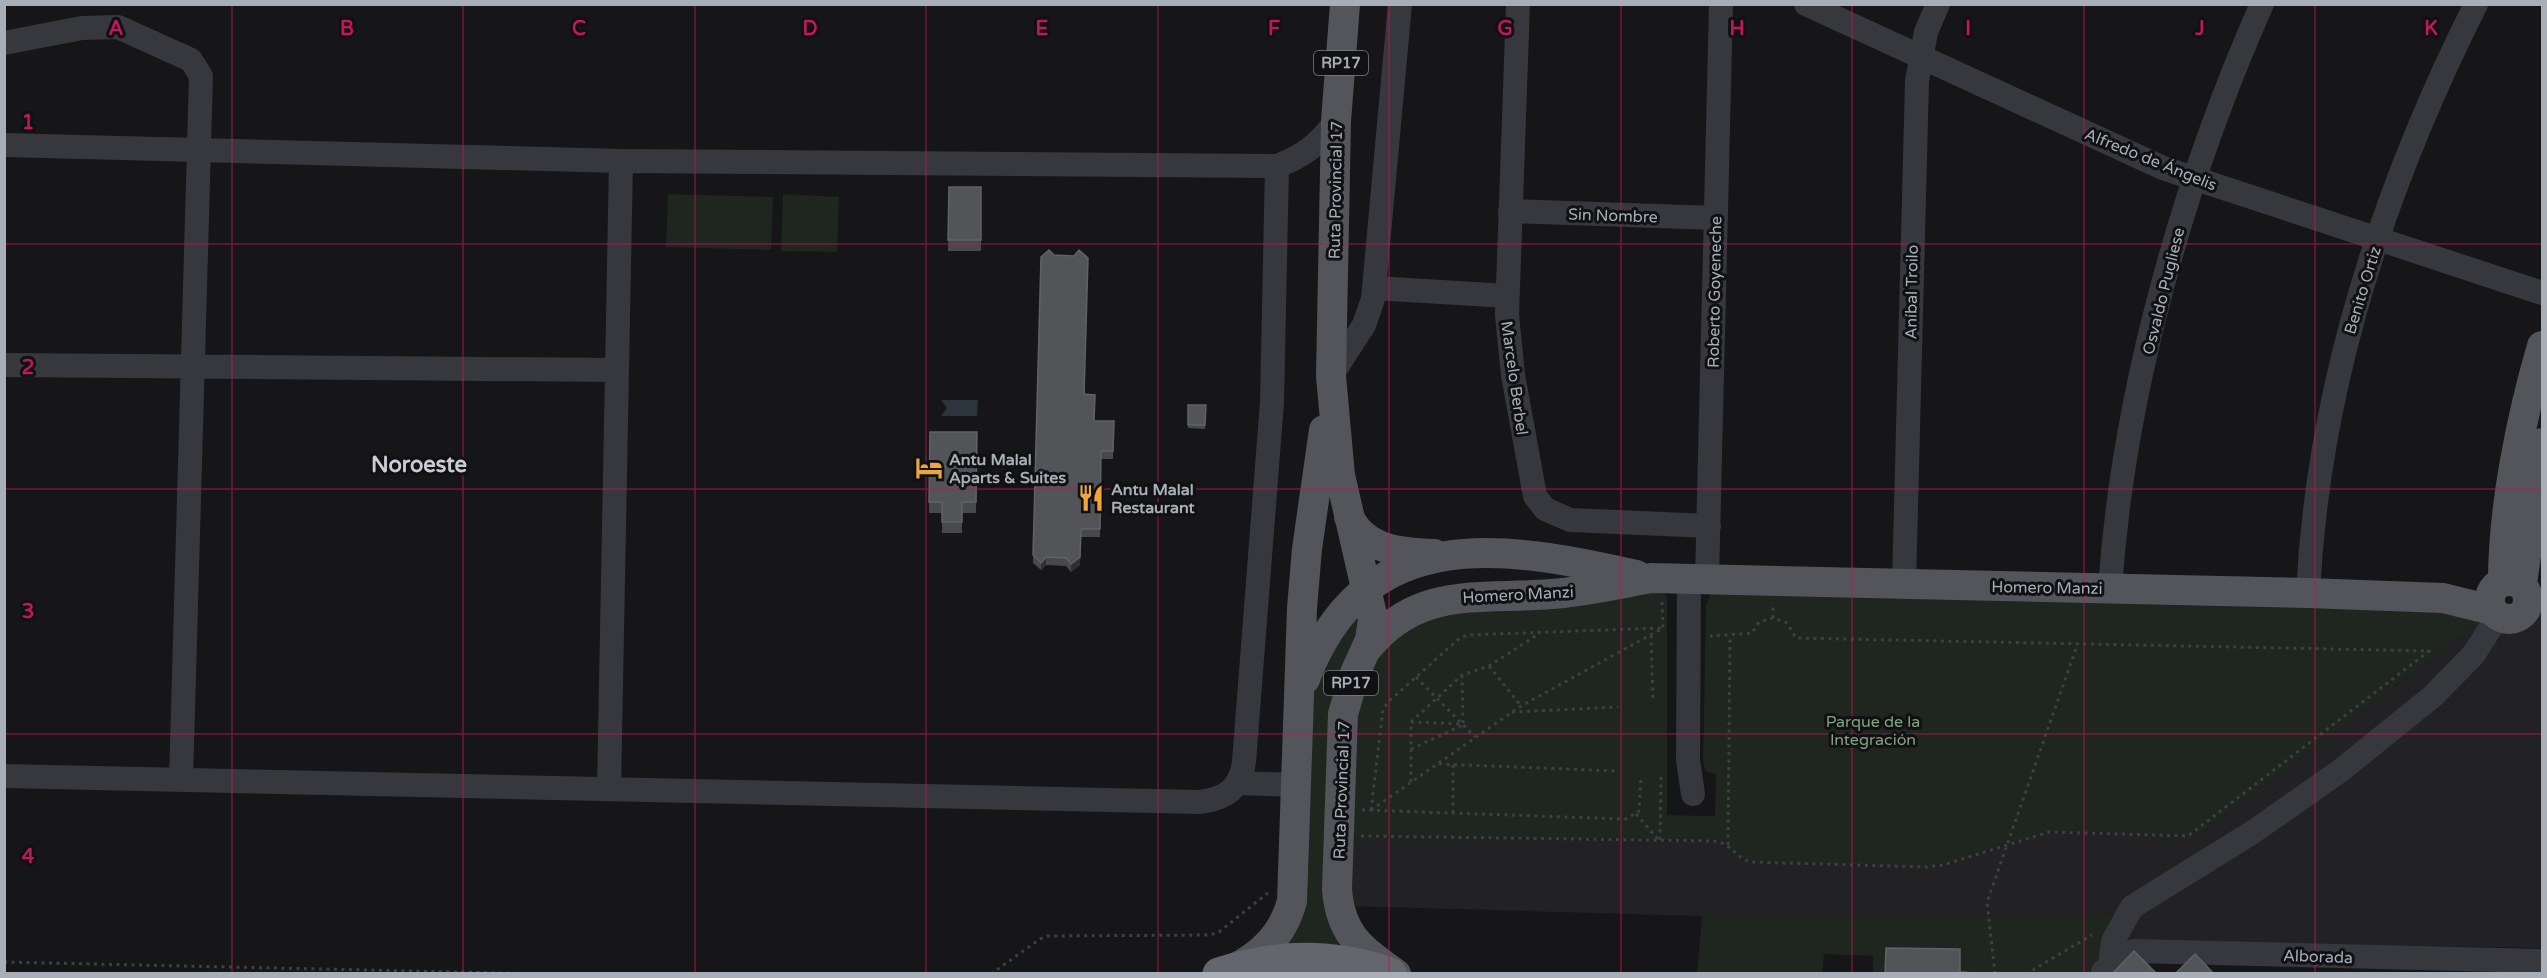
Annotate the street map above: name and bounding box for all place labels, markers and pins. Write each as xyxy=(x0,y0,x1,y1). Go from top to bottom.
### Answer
place label: Antu Malal Aparts & Suites xyxy=(949,450,1066,488)
hotel icon: Antu Malal Aparts & Suites xyxy=(914,453,944,483)
place label: Antu Malal Restaurant xyxy=(1111,480,1196,518)
restaurant icon: Antu Malal Restaurant xyxy=(1076,483,1106,513)

